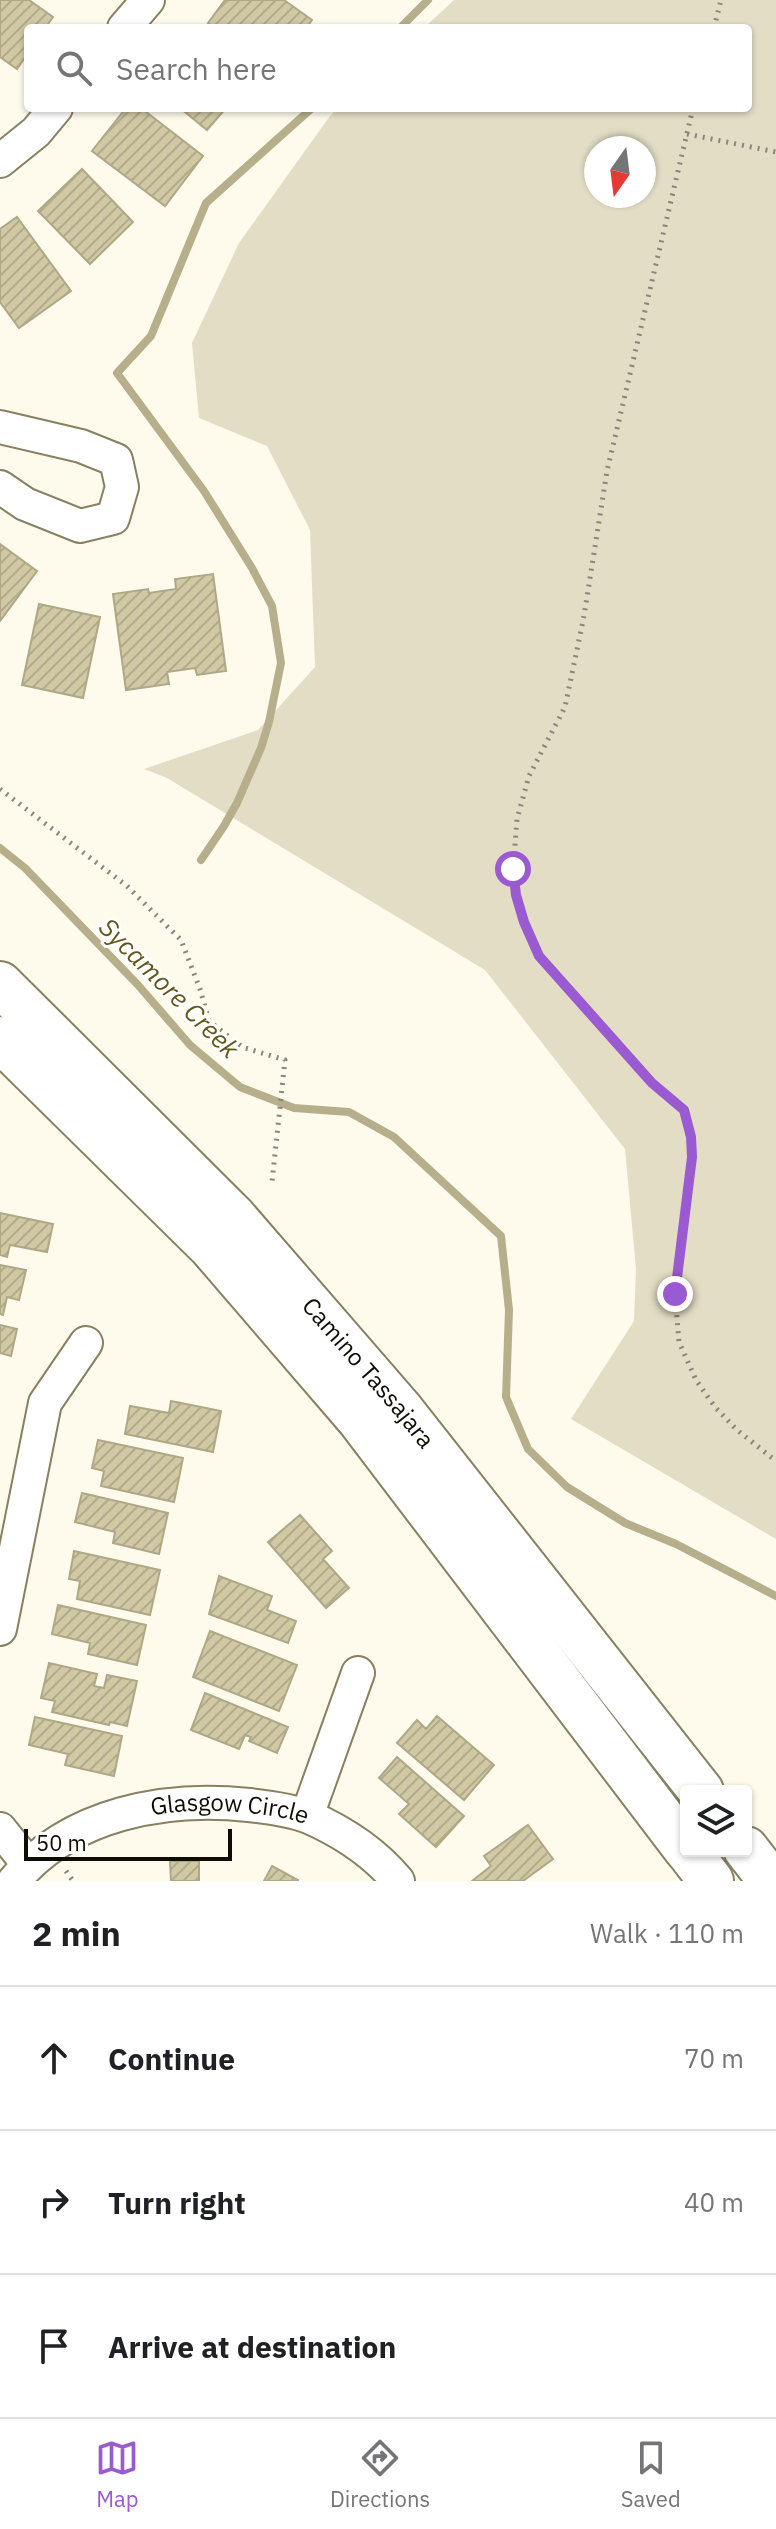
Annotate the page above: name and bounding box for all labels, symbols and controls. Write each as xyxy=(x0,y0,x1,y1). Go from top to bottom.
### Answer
search box xyxy=(24,24,752,112)
icon: search xyxy=(52,46,96,90)
text: Search here xyxy=(116,49,277,88)
north arrow xyxy=(584,136,656,208)
route start xyxy=(495,851,531,887)
water label: Sycamore Creek xyxy=(92,910,248,1065)
route end xyxy=(657,1276,693,1312)
street label: Camino Tassajara xyxy=(296,1290,442,1455)
map controls xyxy=(680,1785,752,1857)
button: layers xyxy=(680,1785,752,1857)
street label: Glasgow Circle xyxy=(148,1786,313,1831)
scale bar xyxy=(24,1825,232,1861)
text: 50 m xyxy=(36,1828,87,1857)
text: 2 min xyxy=(32,1911,121,1955)
text: Walk · 110 m xyxy=(590,1916,744,1950)
icon: ahead xyxy=(32,2036,76,2080)
text: Continue xyxy=(108,2039,235,2078)
text: 70 m xyxy=(684,2041,744,2075)
icon: right xyxy=(32,2180,76,2224)
text: Turn right xyxy=(108,2183,246,2222)
text: 40 m xyxy=(684,2185,744,2219)
icon: arrive xyxy=(32,2324,76,2368)
text: Arrive at destination xyxy=(108,2327,396,2366)
tab: Map xyxy=(95,2436,139,2513)
tab: Directions xyxy=(330,2436,430,2513)
tab: Saved xyxy=(621,2436,681,2513)

